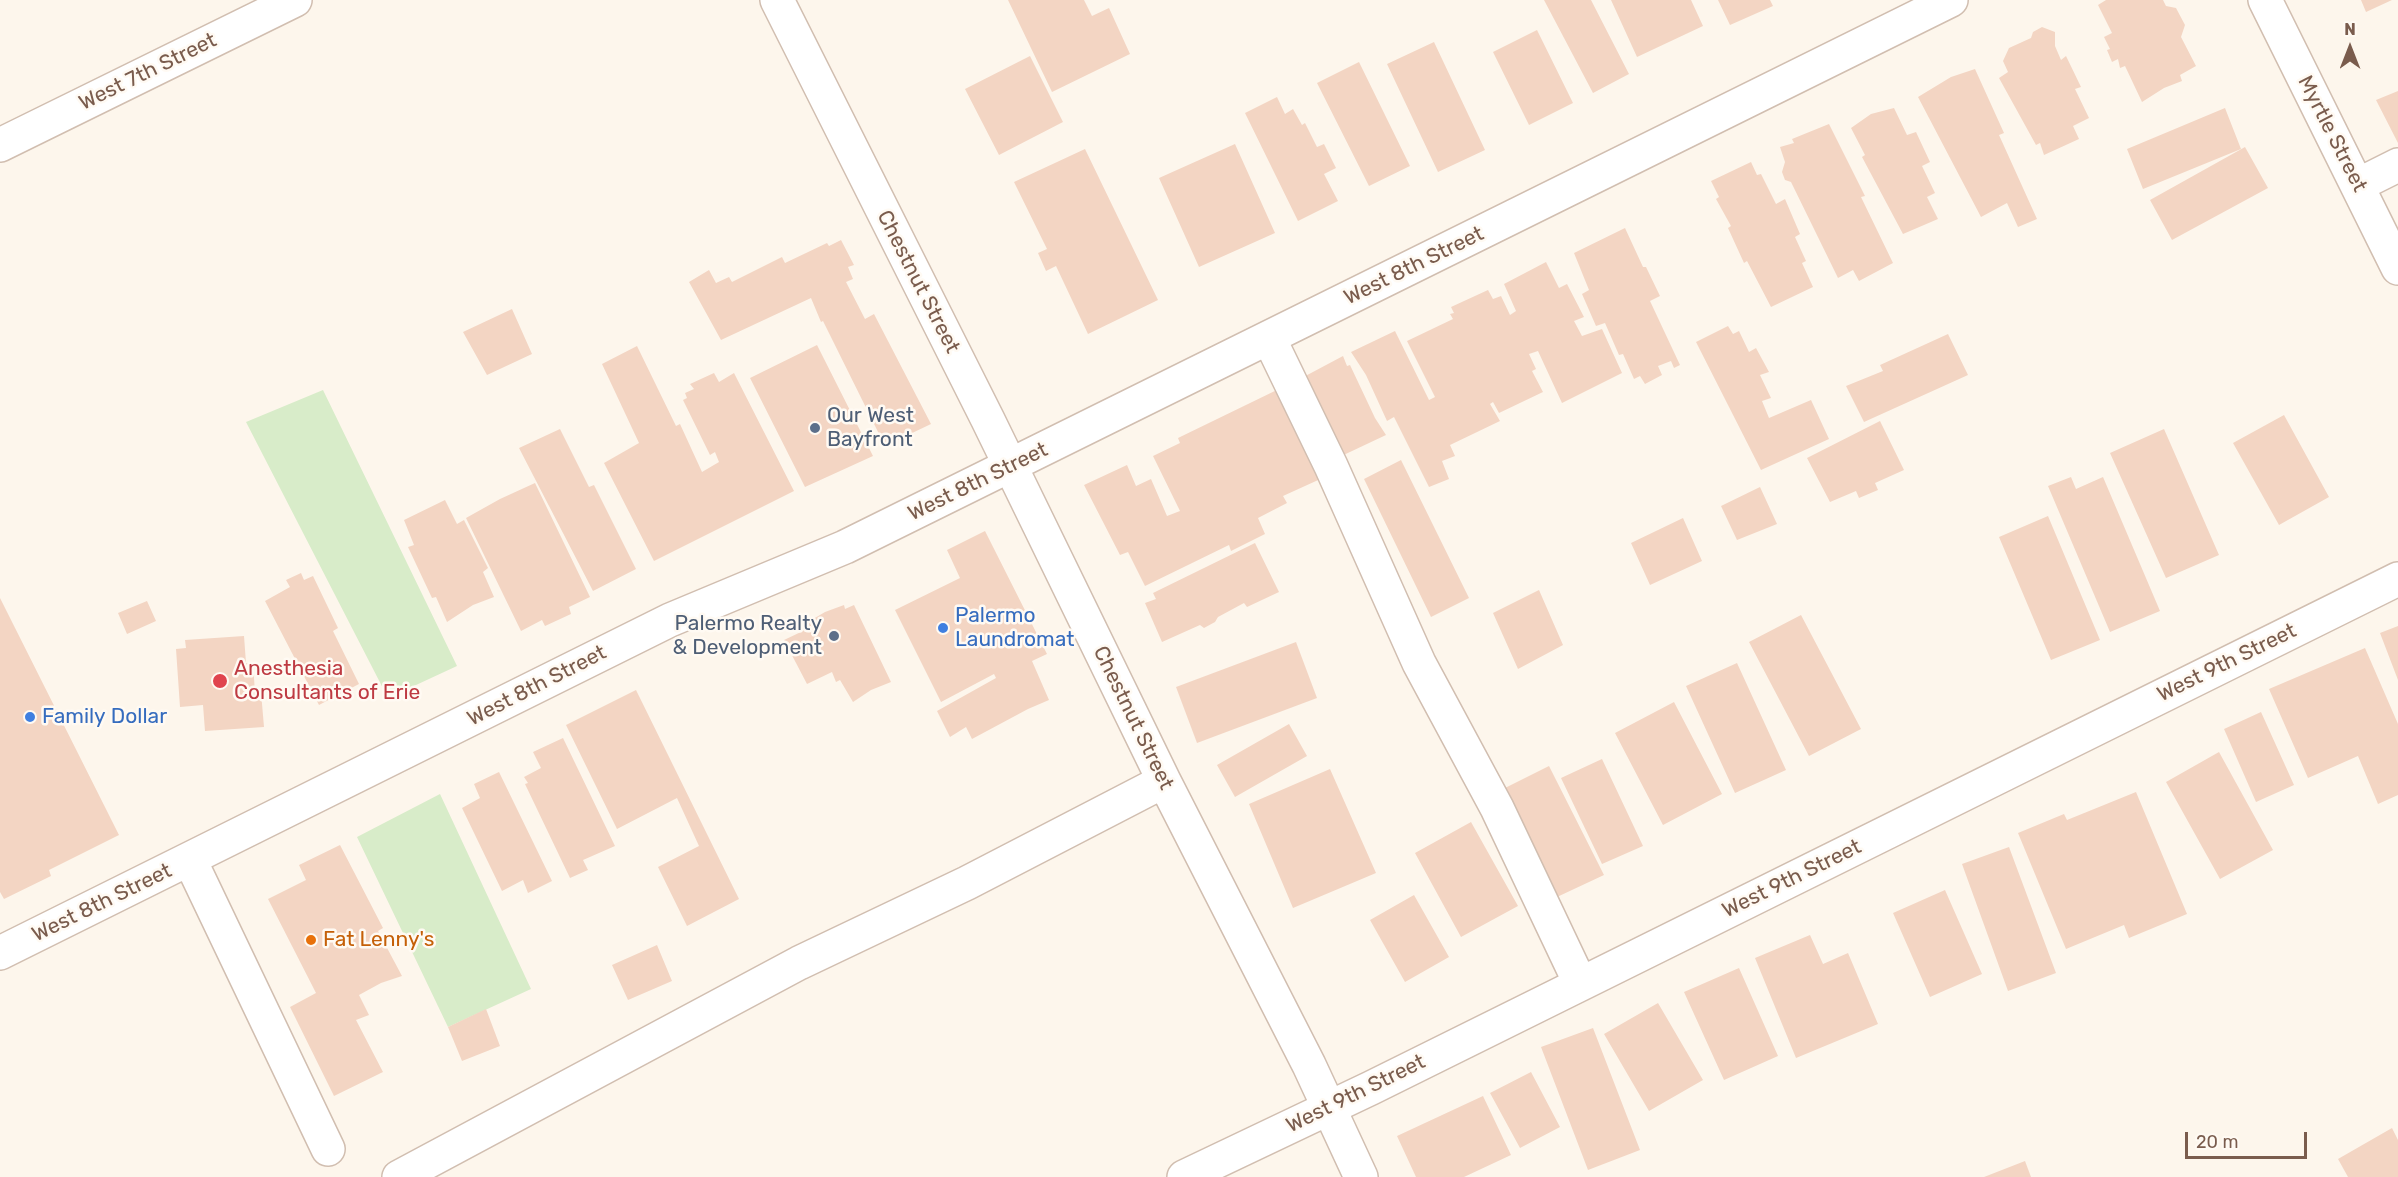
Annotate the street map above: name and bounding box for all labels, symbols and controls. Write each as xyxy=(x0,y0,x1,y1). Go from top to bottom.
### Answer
north arrow xyxy=(2320,18,2380,78)
text: N xyxy=(2344,20,2356,39)
street label: West 7th Street xyxy=(75,28,221,116)
street label: Myrtle Street xyxy=(2292,72,2372,196)
street label: Chestnut Street xyxy=(871,206,965,358)
street label: West 8th Street xyxy=(1340,221,1488,311)
place label: Our West Bayfront xyxy=(827,403,914,453)
marker: Our West Bayfront xyxy=(808,421,822,435)
street label: West 8th Street xyxy=(904,437,1052,527)
place label: Palermo Laundromat xyxy=(955,603,1074,653)
place label: Palermo Realty & Development xyxy=(673,611,822,661)
street label: West 9th Street xyxy=(2153,618,2301,708)
marker: Palermo Laundromat xyxy=(936,621,950,635)
marker: Palermo Realty & Development xyxy=(827,629,841,643)
street label: West 8th Street xyxy=(463,640,611,732)
street label: Chestnut Street xyxy=(1087,642,1179,794)
place label: Anesthesia Consultants of Erie xyxy=(234,656,420,706)
marker: Anesthesia Consultants of Erie xyxy=(211,672,229,690)
place label: Family Dollar xyxy=(42,704,167,730)
marker: Family Dollar xyxy=(23,710,37,724)
street label: West 9th Street xyxy=(1718,834,1866,924)
street label: West 8th Street xyxy=(28,858,176,948)
place label: Fat Lenny's xyxy=(323,927,434,953)
marker: Fat Lenny's xyxy=(304,933,318,947)
street label: West 9th Street xyxy=(1282,1049,1430,1139)
scale bar xyxy=(2188,1120,2310,1158)
text: 20 m xyxy=(2196,1131,2238,1153)

